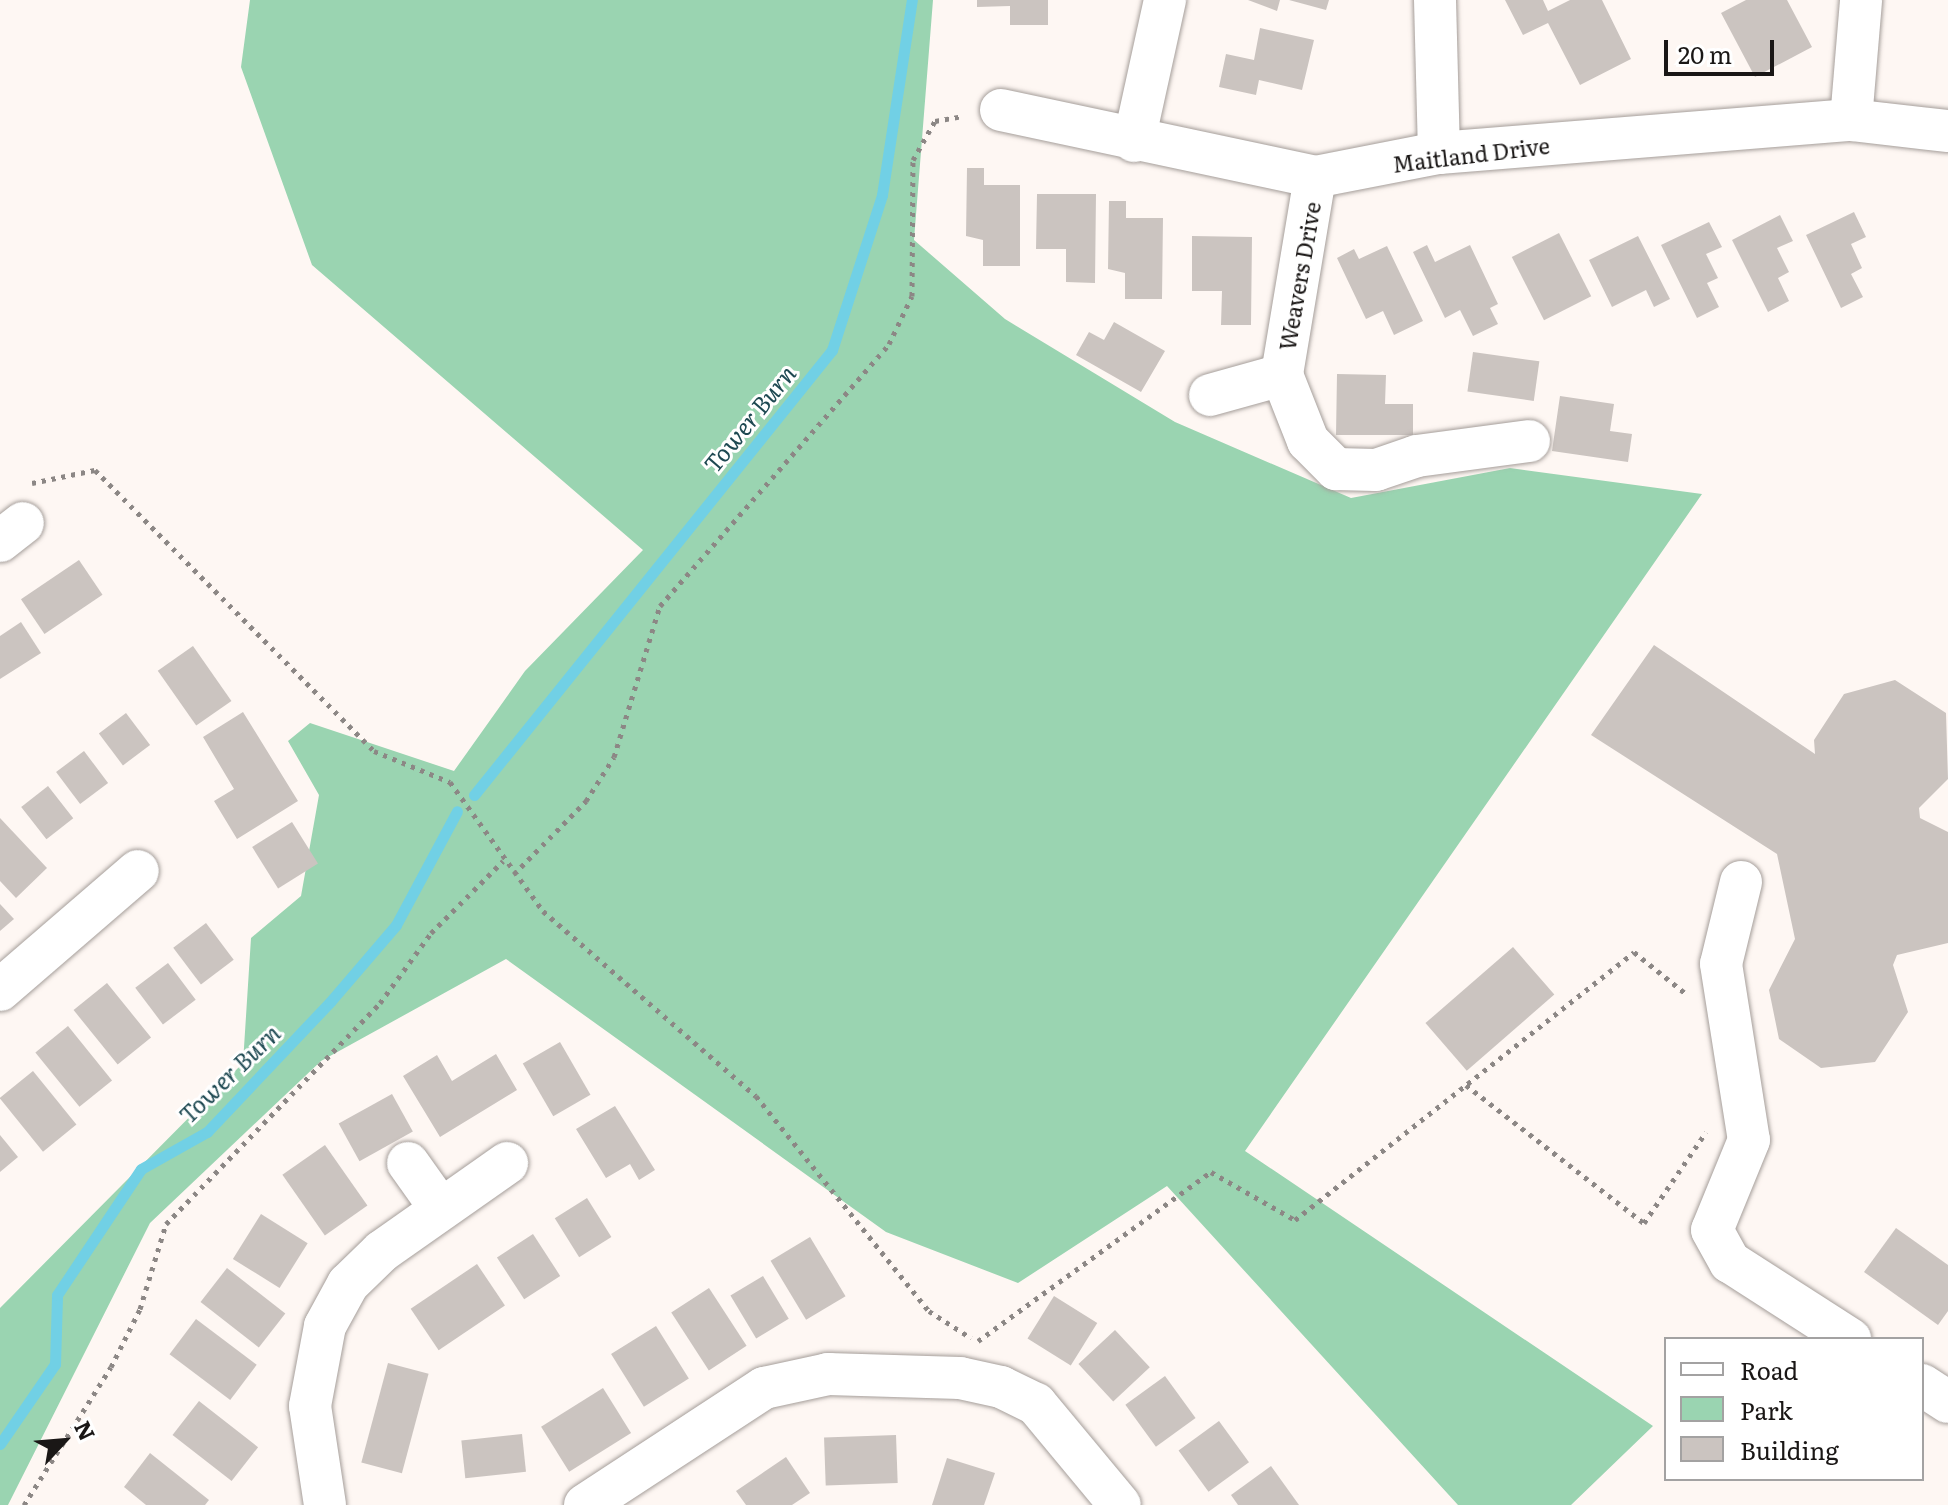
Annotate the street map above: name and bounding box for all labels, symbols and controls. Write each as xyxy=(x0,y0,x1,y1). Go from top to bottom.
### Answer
scale bar xyxy=(1668,24,1778,74)
text: 20 m xyxy=(1678,36,1732,71)
street label: Maitland Drive xyxy=(1391,131,1551,177)
street label: Weavers Drive xyxy=(1273,200,1325,352)
water label: Tower Burn xyxy=(697,359,801,477)
water label: Tower Burn xyxy=(173,1018,285,1128)
legend xyxy=(1664,1337,1924,1481)
text: Road xyxy=(1740,1352,1798,1387)
text: Park xyxy=(1740,1392,1793,1427)
north arrow xyxy=(24,1401,104,1481)
text: N xyxy=(67,1415,105,1446)
text: Building xyxy=(1740,1432,1839,1467)

